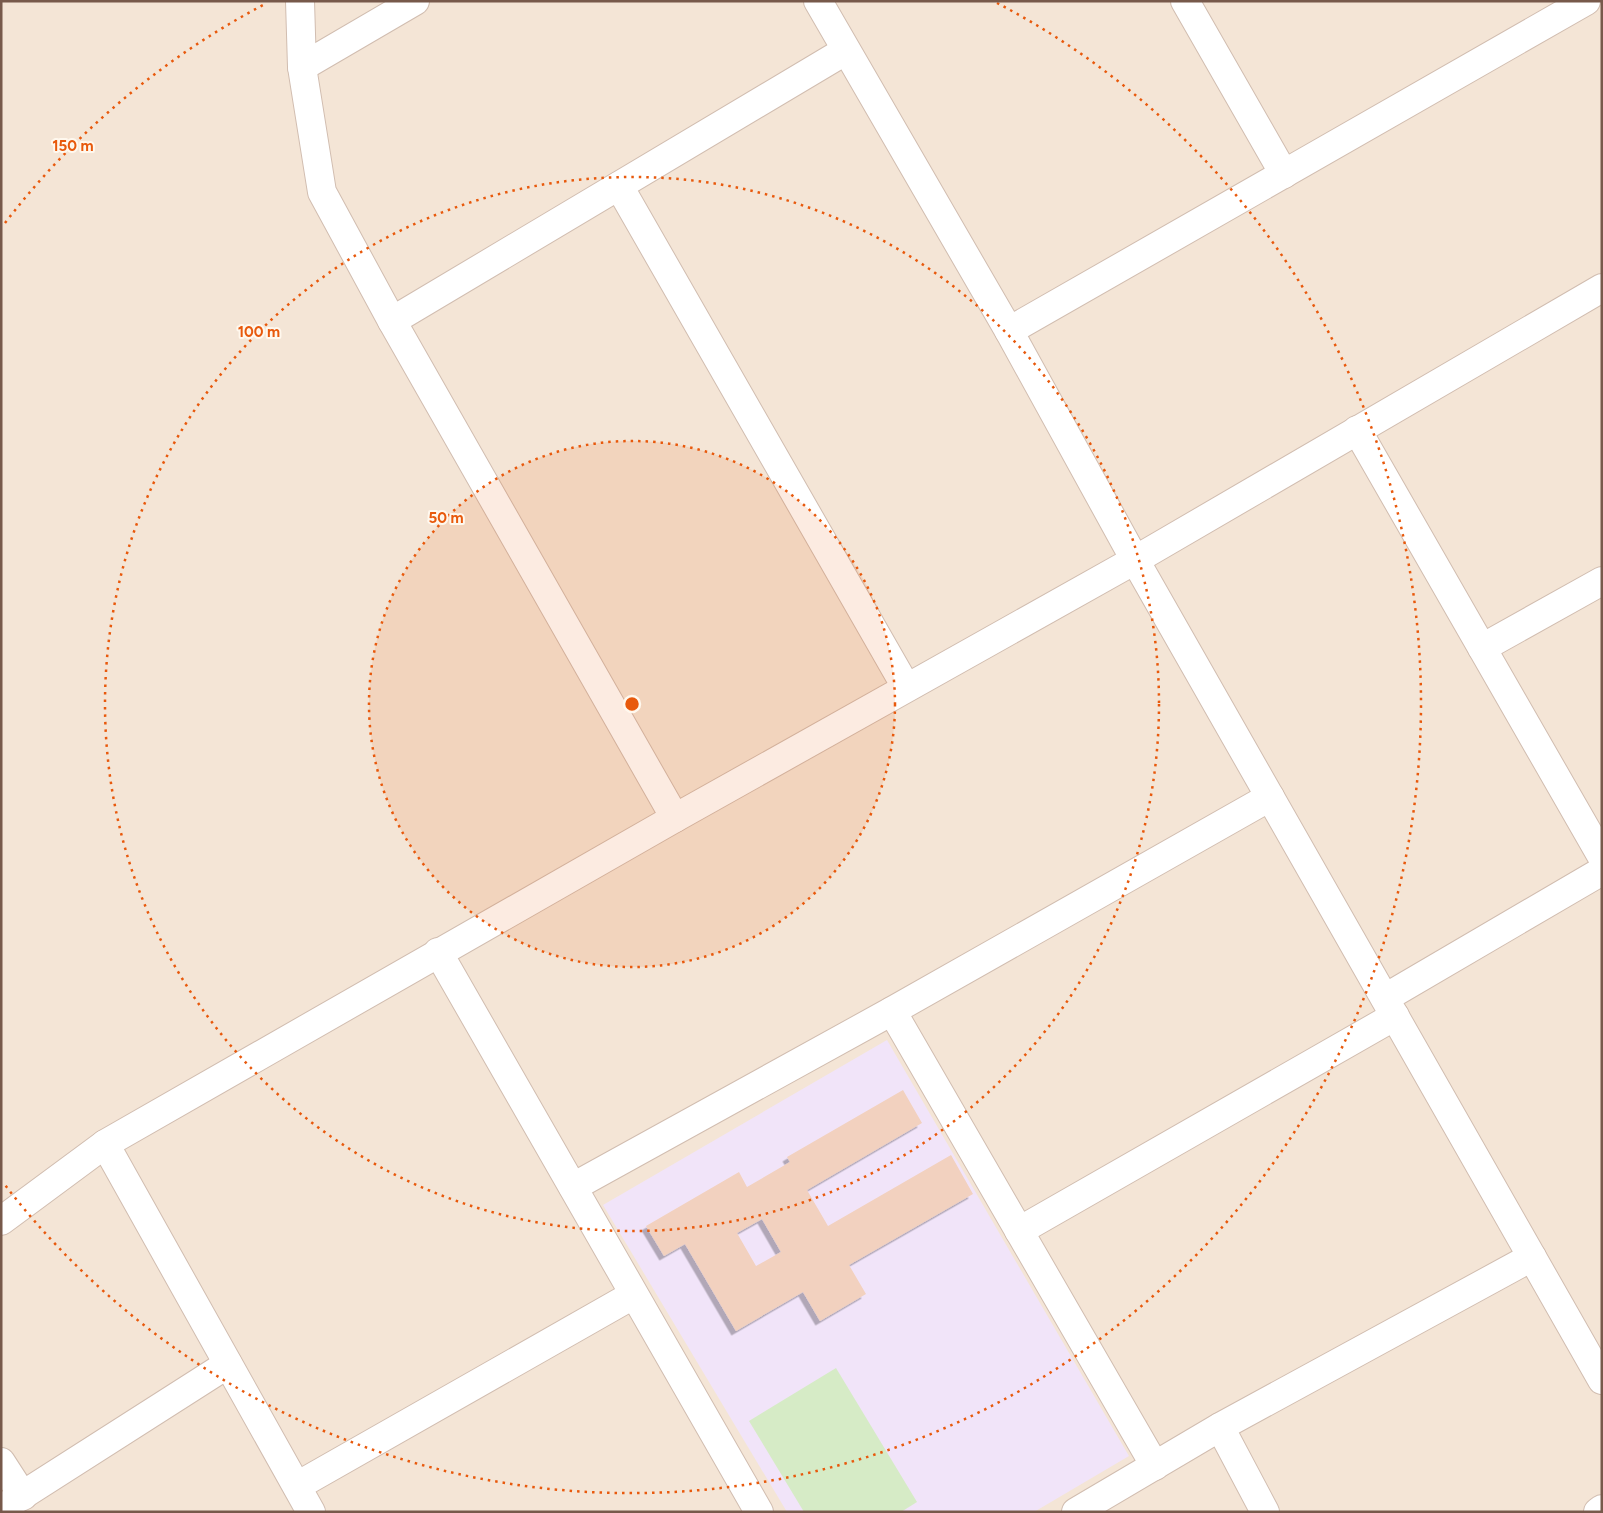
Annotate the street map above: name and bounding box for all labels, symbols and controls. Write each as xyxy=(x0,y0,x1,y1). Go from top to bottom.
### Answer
text: 150 m xyxy=(52,137,94,155)
text: 100 m xyxy=(238,323,280,341)
text: 50 m xyxy=(428,509,464,527)
centre of rings xyxy=(623,695,641,713)

